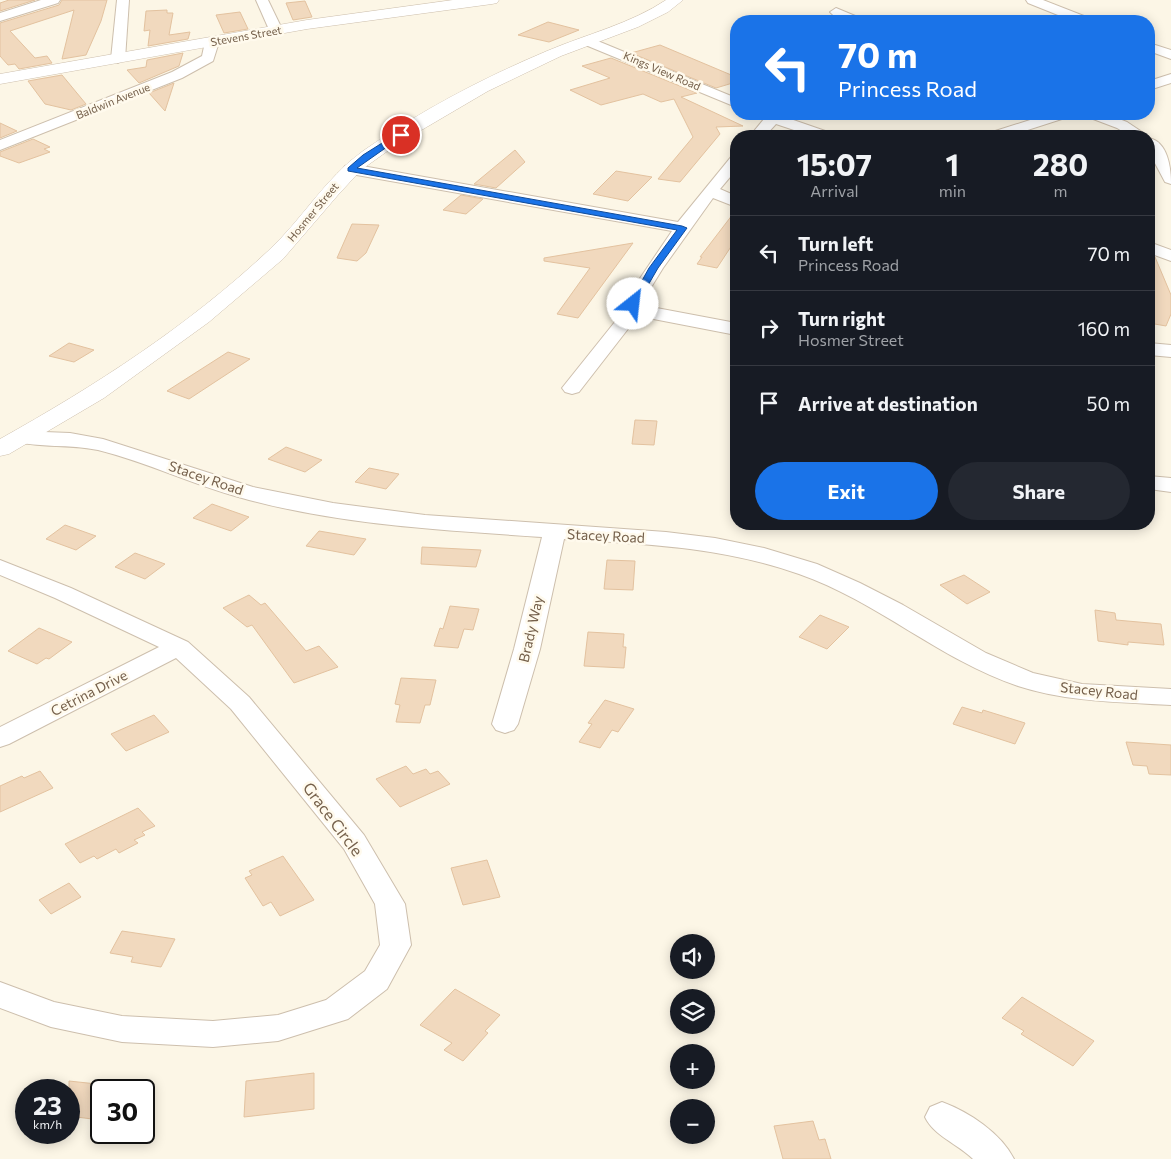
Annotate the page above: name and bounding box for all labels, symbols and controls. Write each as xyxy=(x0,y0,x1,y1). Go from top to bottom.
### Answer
street label: Stevens Street xyxy=(209,23,283,48)
text: 70 m xyxy=(838,32,918,75)
icon: left xyxy=(755,35,820,100)
street label: Kings View Road xyxy=(622,48,703,93)
text: Princess Road xyxy=(838,75,977,102)
street label: Baldwin Avenue xyxy=(74,80,152,121)
pin xyxy=(380,114,422,156)
icon: arrive xyxy=(387,121,415,149)
text: 15:07 xyxy=(797,145,872,182)
text: 1 xyxy=(946,145,959,182)
text: 280 xyxy=(1033,145,1088,182)
street label: Hosmer Street xyxy=(284,179,341,244)
text: Arrival xyxy=(810,181,859,200)
text: min xyxy=(939,181,966,200)
text: m xyxy=(1054,181,1067,200)
text: Turn left xyxy=(798,232,873,255)
icon: left xyxy=(755,239,783,267)
text: 70 m xyxy=(1087,242,1130,265)
text: Princess Road xyxy=(798,255,899,274)
position arrow xyxy=(606,277,658,329)
text: Turn right xyxy=(798,307,885,330)
icon: right xyxy=(755,314,783,342)
text: 160 m xyxy=(1078,317,1130,340)
text: Hosmer Street xyxy=(798,330,904,349)
icon: arrive xyxy=(755,389,783,417)
text: Arrive at destination xyxy=(798,392,978,415)
text: 50 m xyxy=(1086,392,1130,415)
street label: Stacey Road xyxy=(167,457,246,498)
button: Exit xyxy=(755,462,938,520)
button: Share xyxy=(948,462,1130,520)
street label: Stacey Road xyxy=(567,525,645,546)
street label: Brady Way xyxy=(515,594,546,664)
street label: Cetrina Drive xyxy=(48,666,130,719)
street label: Stacey Road xyxy=(1059,678,1139,703)
street label: Grace Circle xyxy=(300,778,367,859)
map controls xyxy=(670,934,715,1144)
button: sound xyxy=(670,934,715,979)
button: layers xyxy=(670,989,715,1034)
button: + xyxy=(670,1044,715,1089)
speed limit sign: 30 xyxy=(90,1079,155,1144)
text: 23 xyxy=(33,1090,62,1120)
button: − xyxy=(670,1099,715,1144)
text: km/h xyxy=(33,1117,62,1131)

